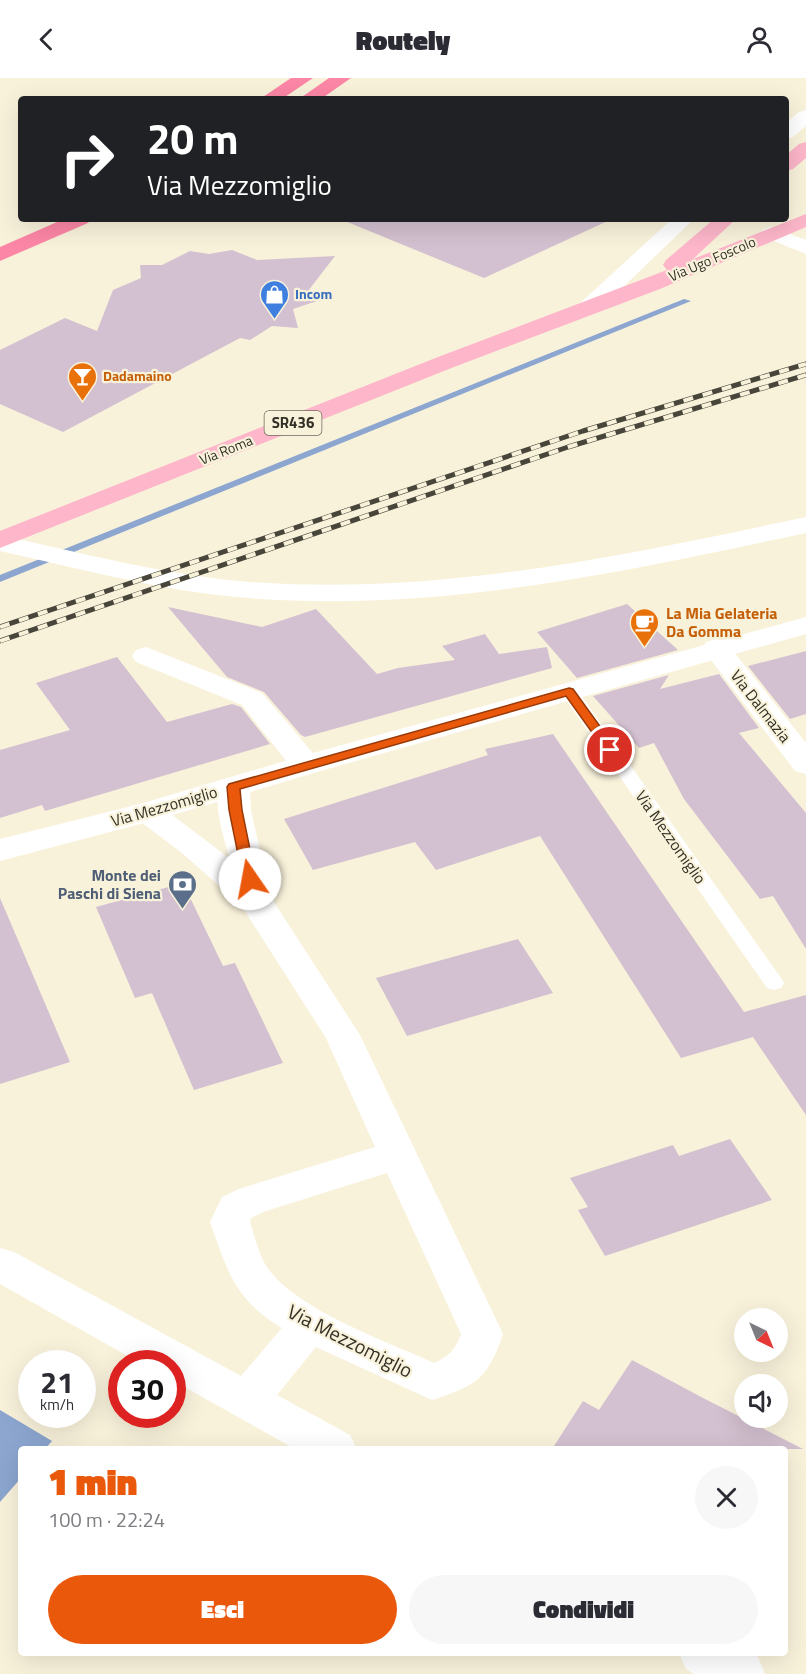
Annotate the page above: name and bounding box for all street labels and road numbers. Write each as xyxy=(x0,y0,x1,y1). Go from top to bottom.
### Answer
street label: Via Ugo Foscolo xyxy=(665,231,759,286)
road number: SR436 xyxy=(264,411,322,435)
street label: Via Roma xyxy=(196,429,256,470)
street label: Via Dalmazia xyxy=(725,664,797,748)
street label: Via Mezzomiglio xyxy=(108,779,220,833)
street label: Via Mezzomiglio xyxy=(630,785,712,889)
street label: Via Mezzomiglio xyxy=(282,1296,418,1385)

